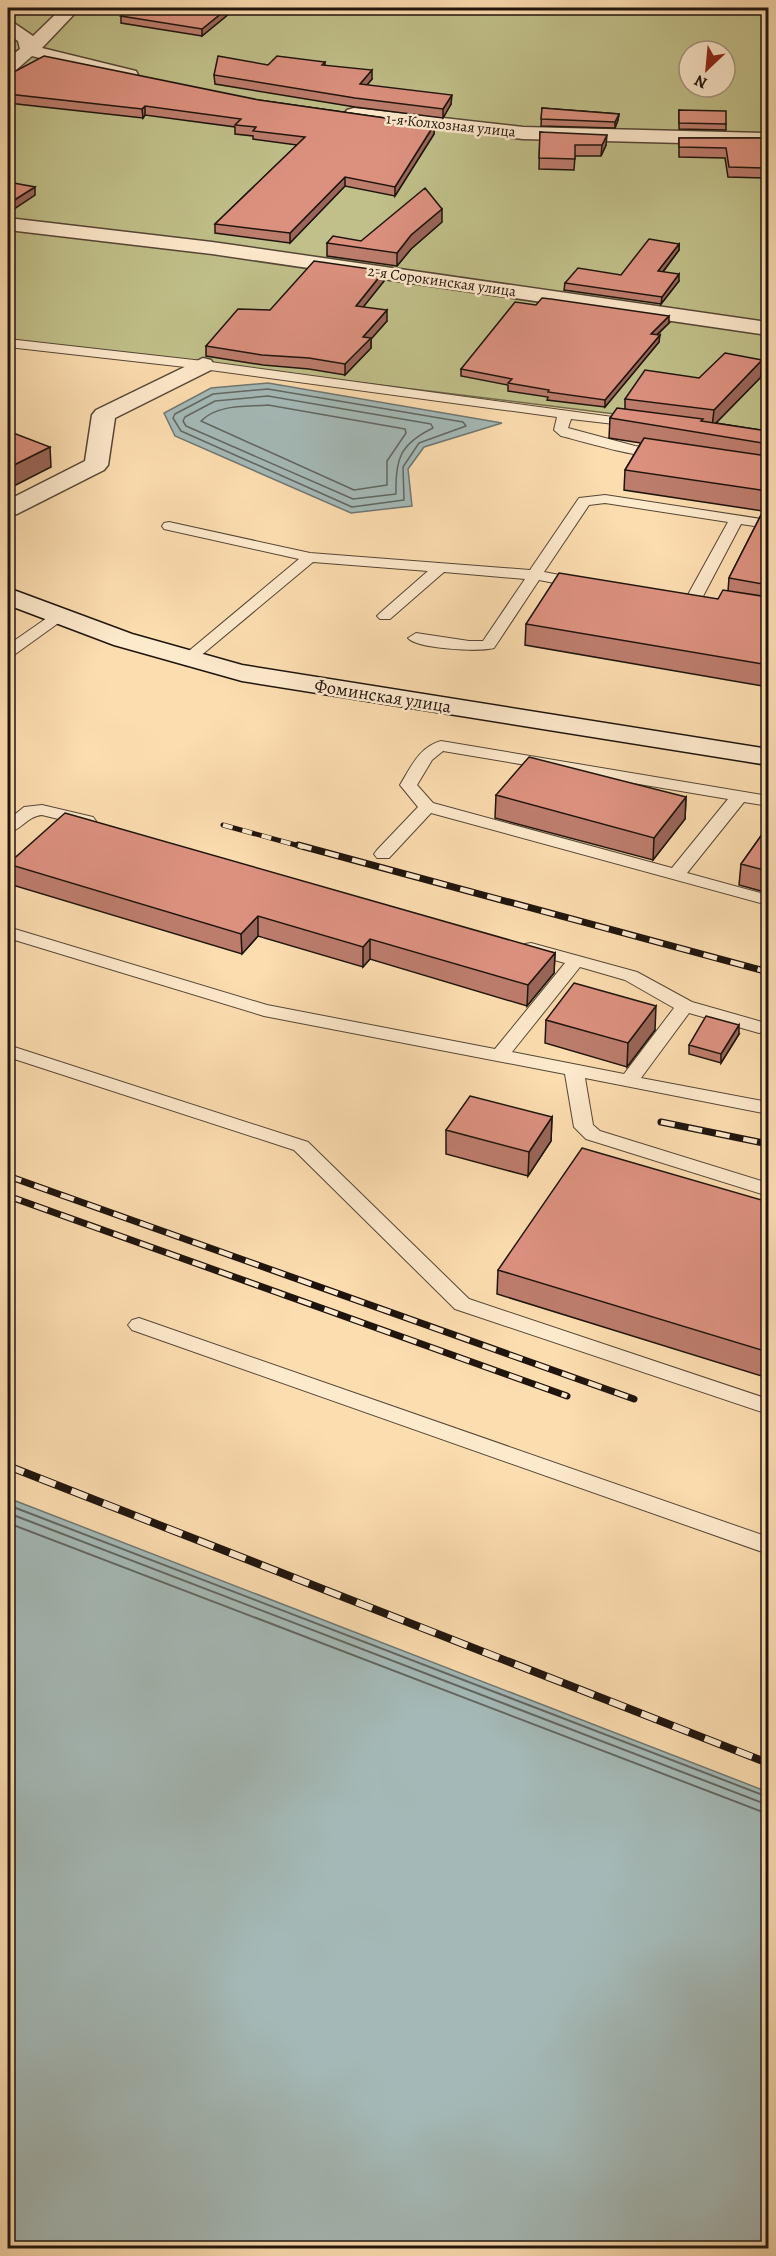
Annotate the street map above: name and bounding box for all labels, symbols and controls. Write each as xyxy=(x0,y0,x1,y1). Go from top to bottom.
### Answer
north arrow xyxy=(677,39,737,99)
text: N xyxy=(690,69,711,94)
street label: 1-я Колхозная улица xyxy=(385,108,517,142)
street label: 2-я Сорокинская улица xyxy=(367,261,518,301)
street label: Фоминская улица xyxy=(313,673,454,719)

